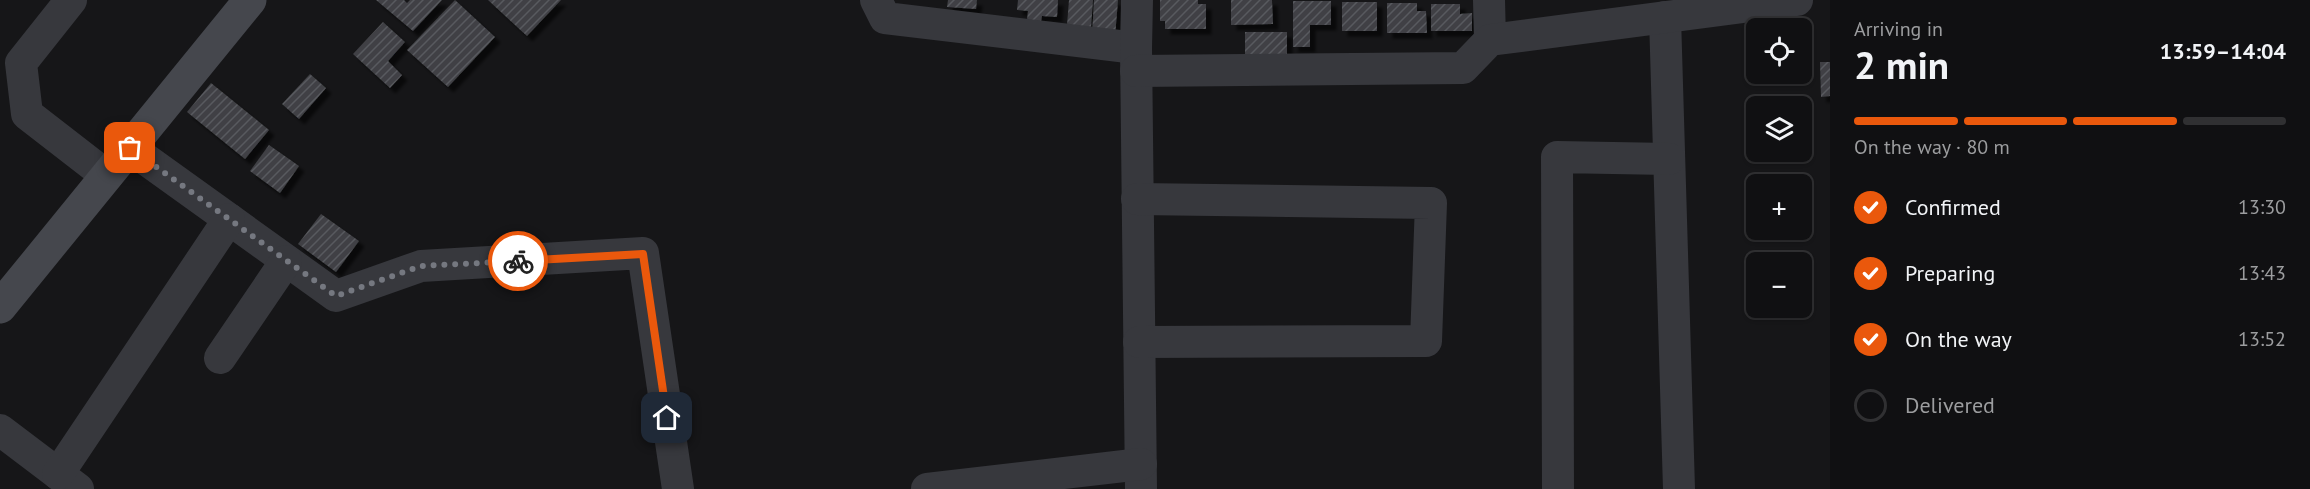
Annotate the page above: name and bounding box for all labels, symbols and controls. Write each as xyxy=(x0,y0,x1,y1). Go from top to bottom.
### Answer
text: Arriving in xyxy=(1854,16,1943,42)
map controls xyxy=(1746,18,1812,318)
button: locate xyxy=(1746,18,1812,84)
text: 13:59–14:04 xyxy=(2160,37,2286,65)
text: 2 min xyxy=(1854,39,1949,90)
button: layers xyxy=(1746,96,1812,162)
pin xyxy=(104,122,155,173)
icon: bag xyxy=(113,131,146,164)
text: On the way · 80 m xyxy=(1854,134,2010,160)
button: + xyxy=(1746,174,1812,240)
icon: check xyxy=(1854,191,1887,224)
text: Confirmed xyxy=(1905,193,2001,221)
text: 13:30 xyxy=(2238,194,2286,220)
courier xyxy=(488,231,548,291)
icon: bike xyxy=(502,245,535,278)
button: − xyxy=(1746,252,1812,318)
icon: check xyxy=(1854,257,1887,290)
text: Preparing xyxy=(1905,259,1995,287)
text: 13:43 xyxy=(2238,260,2286,286)
icon: check xyxy=(1854,323,1887,356)
text: On the way xyxy=(1905,325,2012,353)
text: 13:52 xyxy=(2238,326,2286,352)
text: Delivered xyxy=(1905,391,1995,419)
pin xyxy=(641,392,692,443)
icon: home xyxy=(650,401,683,434)

